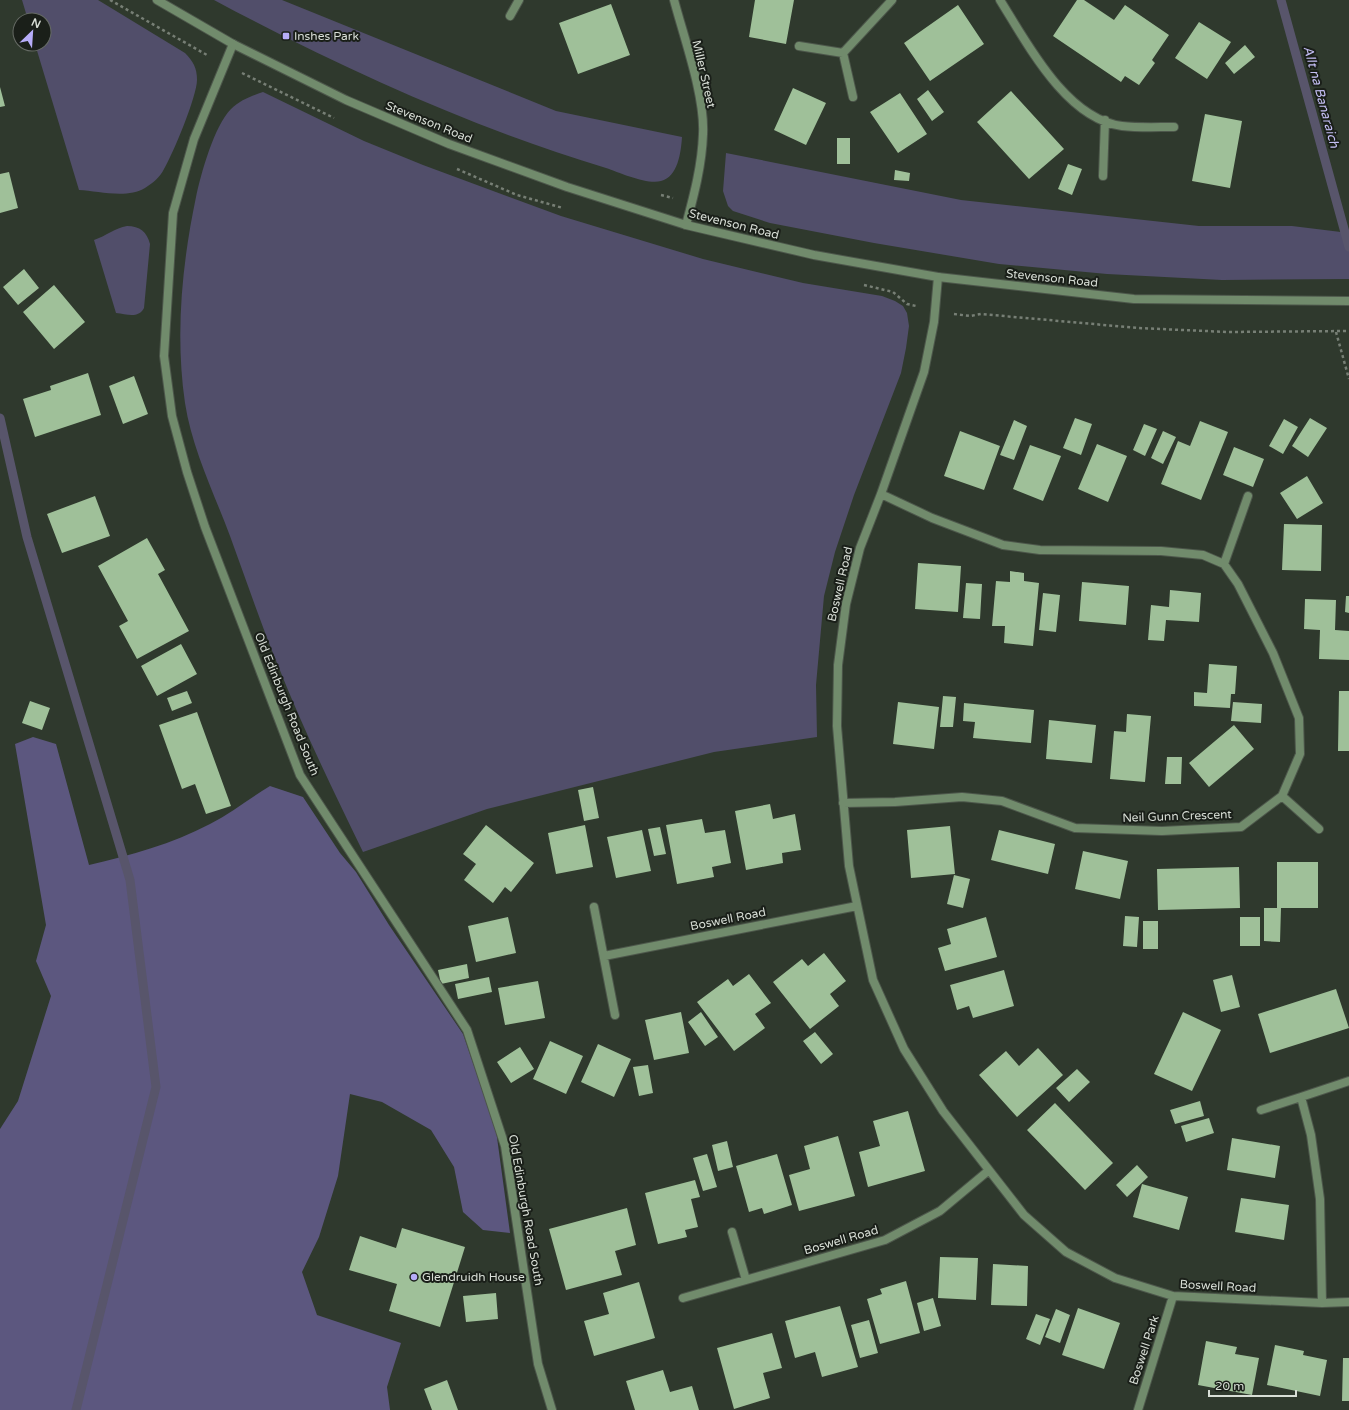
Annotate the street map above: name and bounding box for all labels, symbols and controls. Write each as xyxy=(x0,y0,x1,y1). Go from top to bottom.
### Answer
north arrow xyxy=(12,12,52,52)
text: N xyxy=(29,16,43,31)
place label: Inshes Park xyxy=(294,29,359,43)
marker: Inshes Park xyxy=(281,31,291,41)
street label: Miller Street xyxy=(689,39,719,110)
water label: Allt na Banaraich xyxy=(1300,44,1343,151)
street label: Stevenson Road xyxy=(384,98,474,146)
street label: Stevenson Road xyxy=(687,206,781,242)
street label: Stevenson Road xyxy=(1005,266,1099,290)
street label: Boswell Road xyxy=(825,545,855,623)
street label: Old Edinburgh Road South xyxy=(252,630,322,778)
street label: Neil Gunn Crescent xyxy=(1122,807,1232,825)
street label: Boswell Road xyxy=(689,905,767,933)
street label: Old Edinburgh Road South xyxy=(506,1133,546,1287)
street label: Boswell Road xyxy=(802,1223,880,1257)
place label: Glendruidh House xyxy=(422,1270,525,1284)
marker: Glendruidh House xyxy=(409,1272,419,1282)
street label: Boswell Road xyxy=(1179,1277,1257,1295)
street label: Boswell Park xyxy=(1126,1313,1162,1387)
scale bar xyxy=(1209,1372,1296,1398)
text: 20 m xyxy=(1215,1379,1244,1393)

